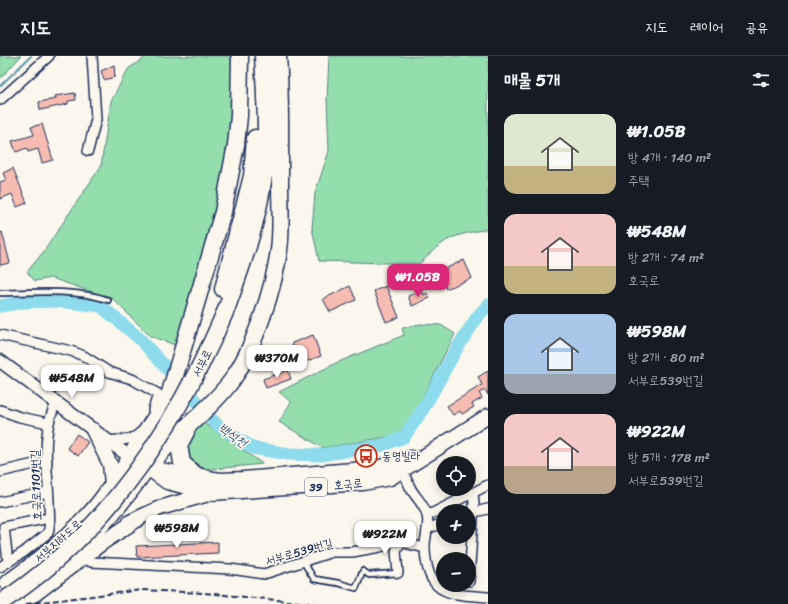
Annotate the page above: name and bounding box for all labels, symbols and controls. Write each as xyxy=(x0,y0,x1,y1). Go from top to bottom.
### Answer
text: 지도 xyxy=(20,11,51,44)
text: 지도 xyxy=(645,15,668,40)
text: 레이어 xyxy=(690,15,723,40)
text: 공유 xyxy=(745,15,768,40)
text: 매물 5개 xyxy=(504,65,560,95)
icon: filters xyxy=(750,69,772,91)
text: ₩1.05B xyxy=(628,116,685,146)
icon: home xyxy=(536,130,584,178)
text: 방 4개 · 140 m² xyxy=(628,146,711,169)
text: 주택 xyxy=(628,169,649,192)
text: ₩548M xyxy=(628,216,686,246)
icon: home xyxy=(536,230,584,278)
text: 방 2개 · 74 m² xyxy=(628,246,704,269)
pin: ₩1.05B xyxy=(385,264,451,298)
text: ₩1.05B xyxy=(396,265,440,288)
text: 호국로 xyxy=(628,269,659,292)
text: ₩598M xyxy=(628,316,686,346)
icon: home xyxy=(536,330,584,378)
street label: 서부로 xyxy=(186,345,218,381)
pin: ₩370M xyxy=(249,345,305,379)
text: ₩370M xyxy=(255,346,299,369)
text: 방 2개 · 80 m² xyxy=(628,346,705,369)
pin: ₩548M xyxy=(44,365,100,399)
text: ₩548M xyxy=(50,366,94,389)
text: 서부로539번길 xyxy=(628,369,703,392)
text: ₩922M xyxy=(628,416,685,446)
water label: 백석천 xyxy=(214,417,254,454)
icon: home xyxy=(536,430,584,478)
bus stop icon: 동명빌라 xyxy=(353,443,379,469)
place label: 동명빌라 xyxy=(382,445,421,467)
text: 방 5개 · 178 m² xyxy=(628,446,710,469)
street label: 호국로1101번길 xyxy=(24,449,48,521)
map controls xyxy=(436,456,476,592)
button: locate xyxy=(436,456,476,496)
text: 서부로539번길 xyxy=(628,469,703,492)
street label: 호국로 xyxy=(333,472,363,496)
road number: 39 xyxy=(305,478,327,496)
button: + xyxy=(436,504,476,544)
street label: 서부지하도로 xyxy=(29,514,87,568)
pin: ₩598M xyxy=(149,515,205,549)
text: ₩598M xyxy=(155,516,199,539)
pin: ₩922M xyxy=(357,521,413,555)
text: ₩922M xyxy=(363,522,407,545)
street label: 서부로539번길 xyxy=(263,532,336,572)
button: − xyxy=(436,552,476,592)

